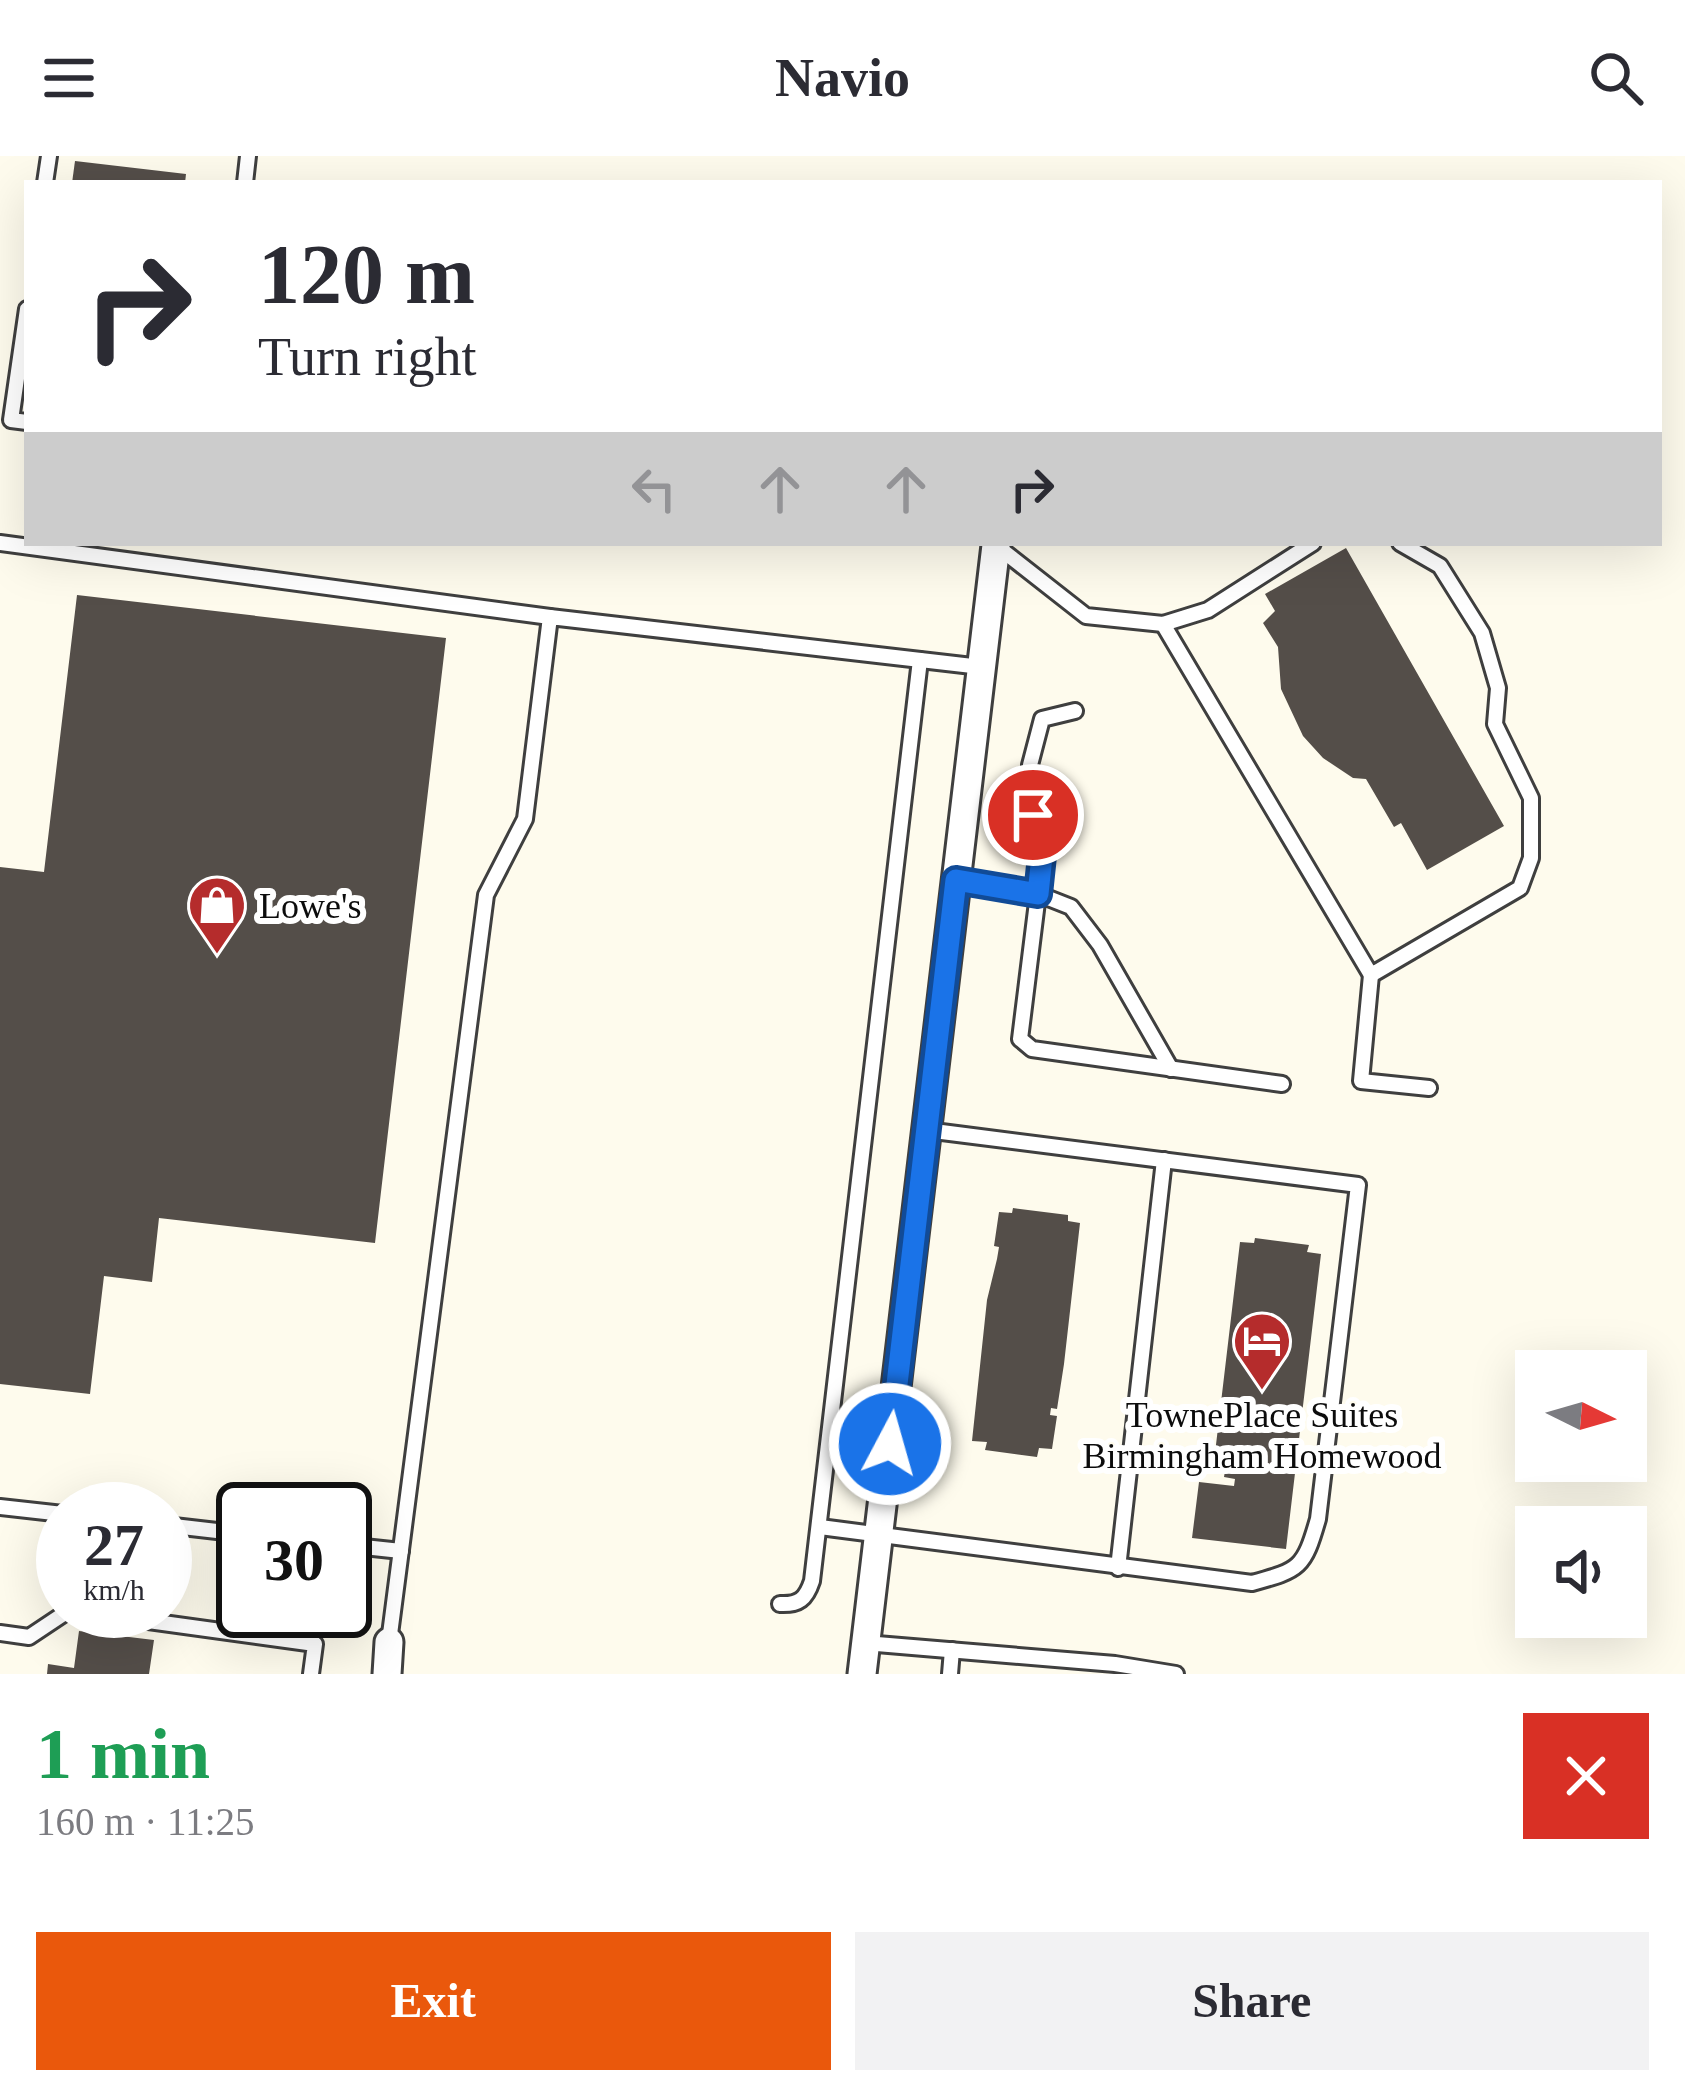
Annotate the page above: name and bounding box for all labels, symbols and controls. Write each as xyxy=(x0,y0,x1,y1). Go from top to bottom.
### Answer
icon: menu xyxy=(36,45,102,111)
icon: search xyxy=(1583,45,1649,111)
text: Navio xyxy=(775,48,910,108)
icon: right xyxy=(60,228,216,384)
text: 120 m xyxy=(258,228,475,321)
text: Turn right xyxy=(258,327,477,387)
icon: left xyxy=(621,456,687,522)
icon: ahead xyxy=(747,456,813,522)
icon: ahead xyxy=(873,456,939,522)
icon: right xyxy=(999,456,1065,522)
pin xyxy=(982,764,1084,866)
icon: arrive xyxy=(1000,782,1066,848)
shop icon: Lowe's xyxy=(186,874,248,956)
place label: Lowe's xyxy=(259,886,361,926)
hotel icon: TownePlace Suites Birmingham Homewood xyxy=(1231,1310,1293,1392)
north arrow xyxy=(1515,1350,1647,1482)
map controls xyxy=(1515,1350,1647,1638)
position arrow xyxy=(827,1381,953,1507)
place label: TownePlace Suites Birmingham Homewood xyxy=(1083,1395,1441,1476)
speed limit sign: 30 xyxy=(216,1482,372,1638)
button: sound xyxy=(1515,1506,1647,1638)
text: 27 xyxy=(84,1512,144,1578)
text: km/h xyxy=(83,1573,145,1606)
button: close xyxy=(1523,1713,1649,1839)
text: 1 min xyxy=(36,1714,210,1794)
text: 160 m · 11:25 xyxy=(36,1800,254,1843)
button: Exit xyxy=(36,1932,831,2070)
button: Share xyxy=(855,1932,1649,2070)

